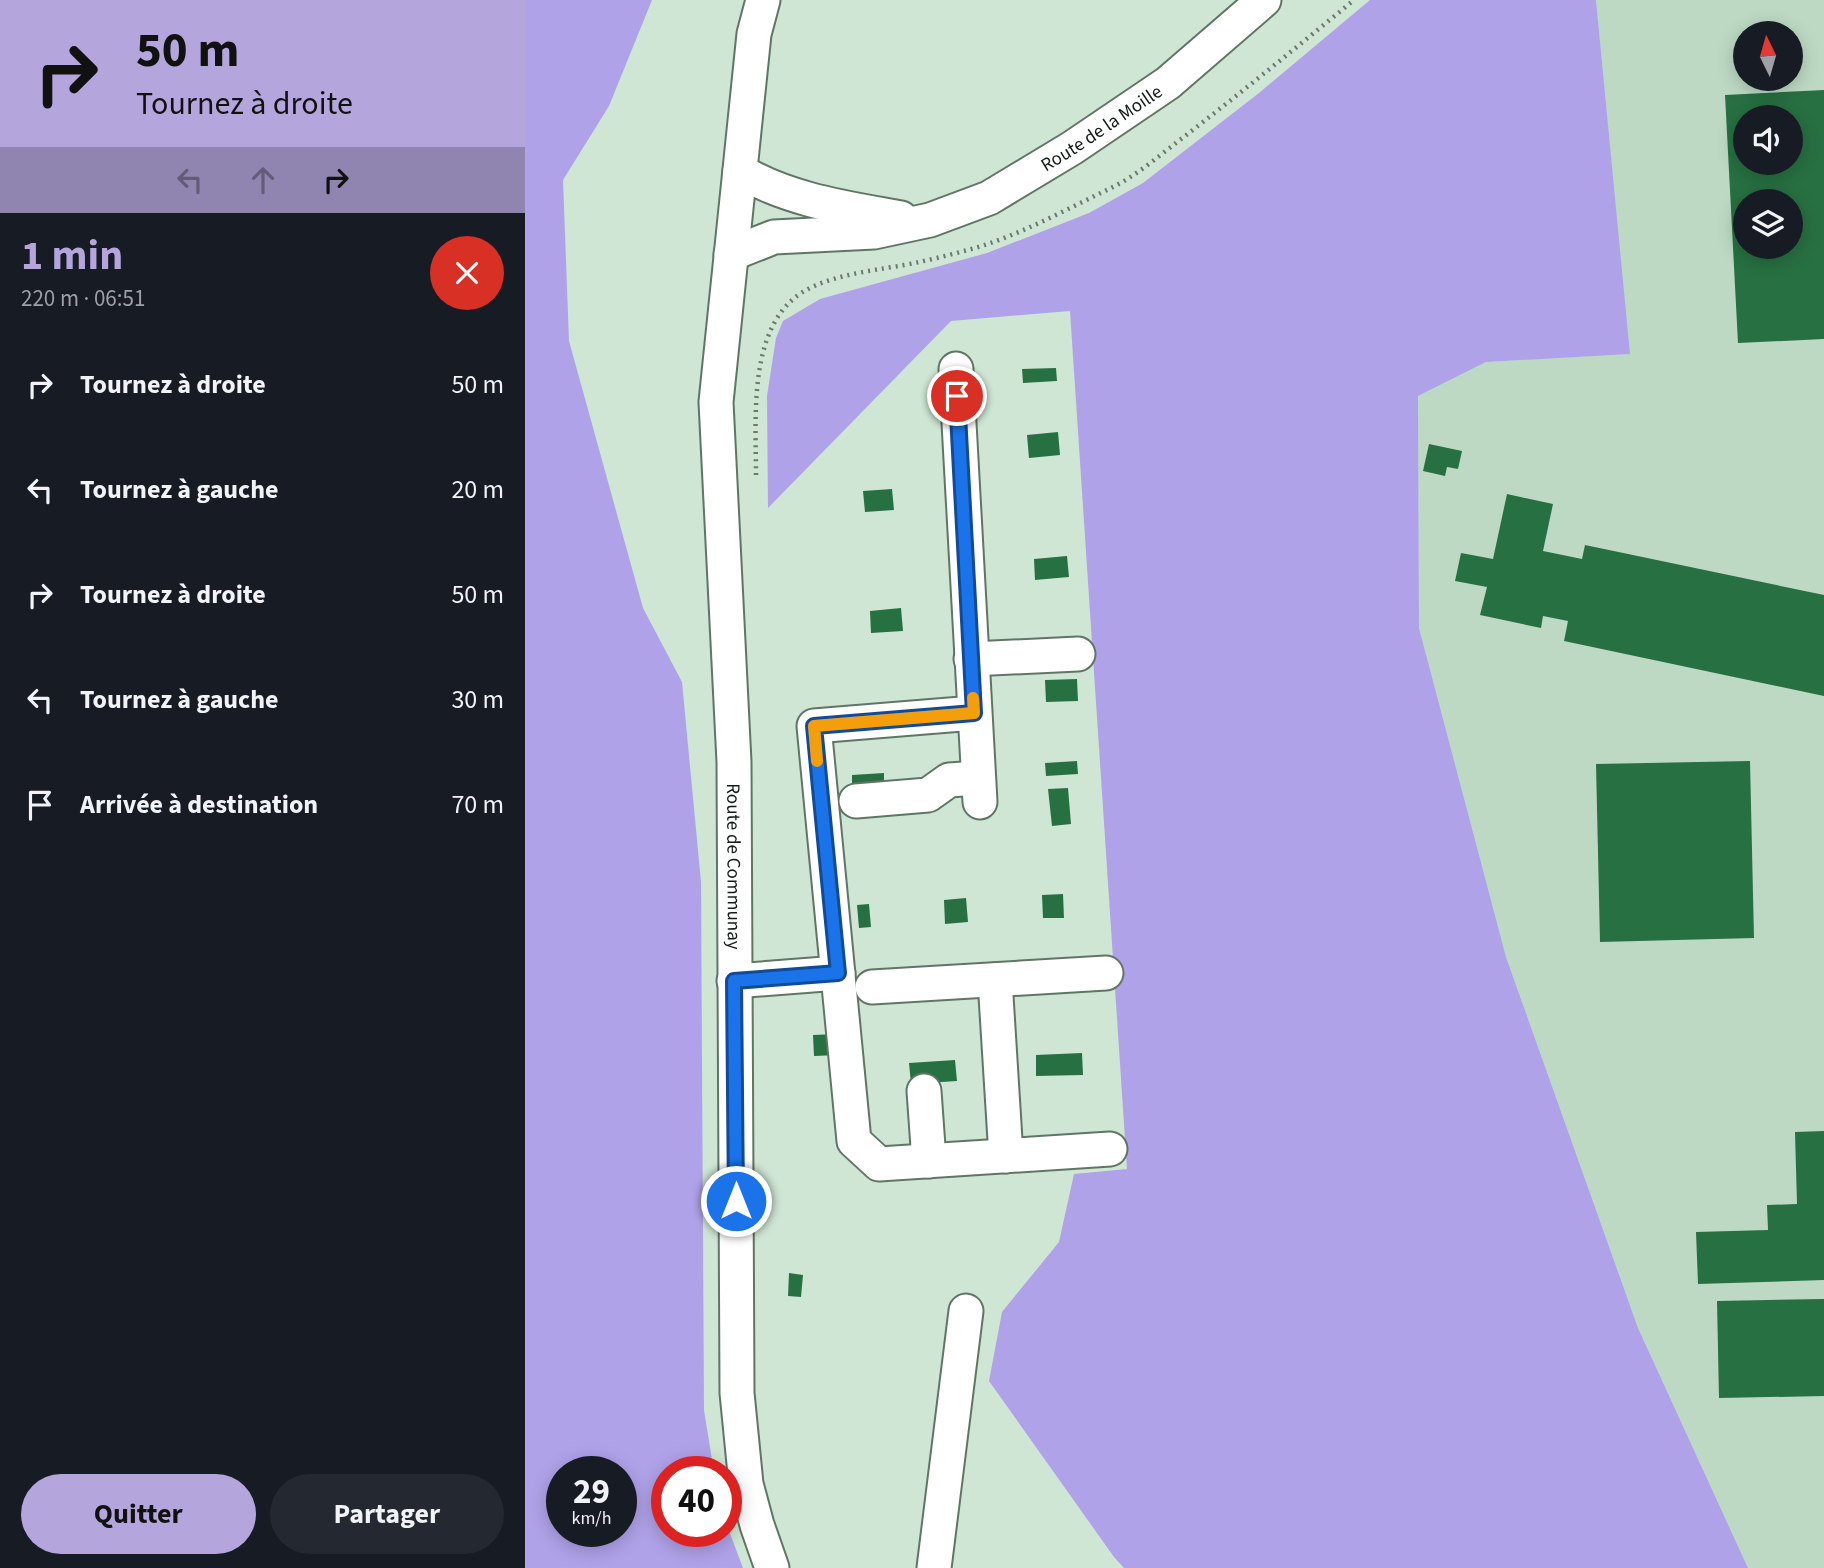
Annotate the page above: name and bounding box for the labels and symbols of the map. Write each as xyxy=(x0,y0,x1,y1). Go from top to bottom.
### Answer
north arrow xyxy=(1733,21,1803,91)
street label: Route de la Moille xyxy=(1036,79,1168,179)
pin xyxy=(927,366,987,426)
street label: Route de Communay xyxy=(719,783,747,950)
position arrow xyxy=(699,1164,773,1238)
speed limit sign: 40 xyxy=(651,1456,742,1547)

